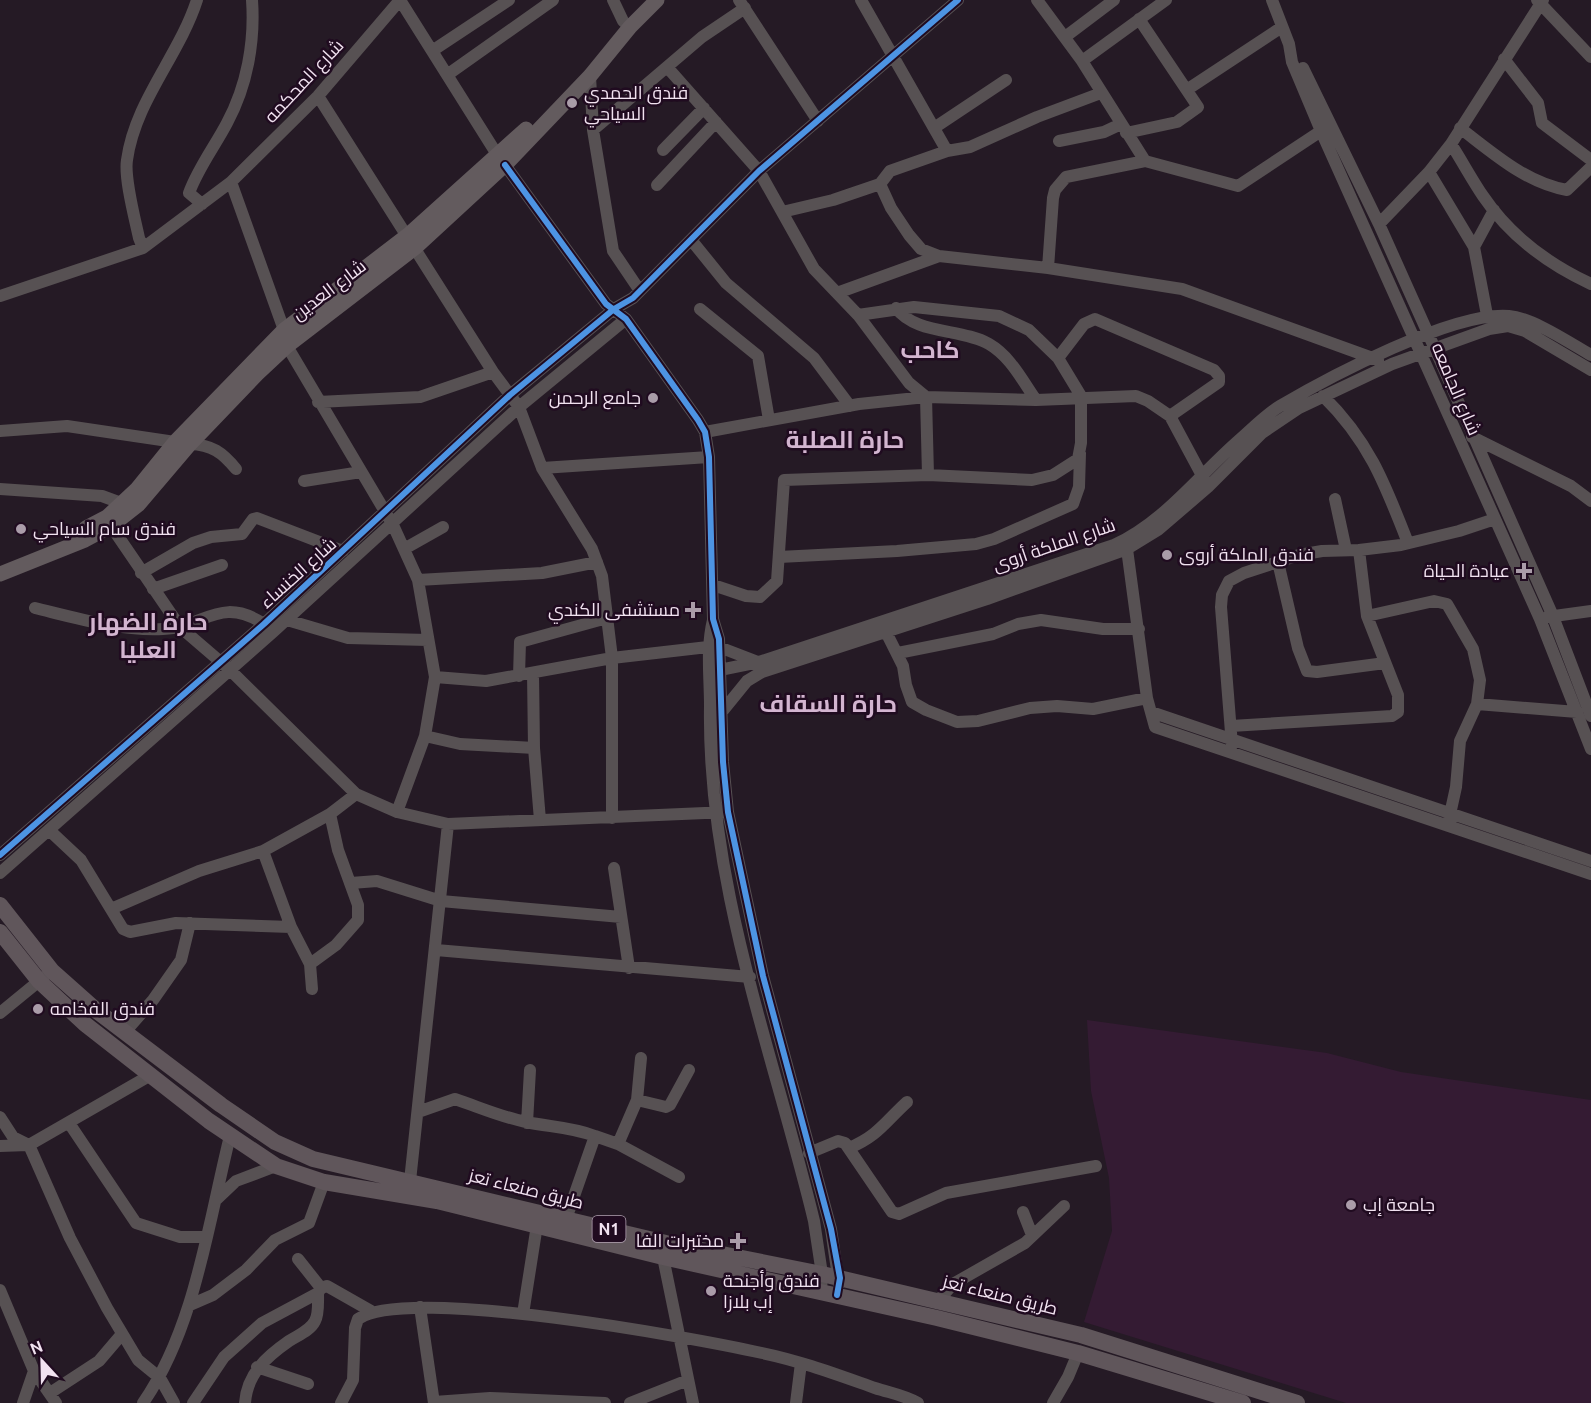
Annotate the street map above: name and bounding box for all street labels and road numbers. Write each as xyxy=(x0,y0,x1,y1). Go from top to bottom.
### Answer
street label: شارع المحكمه xyxy=(260,35,349,128)
street label: شارع العدين xyxy=(288,255,371,326)
street label: شارع الجامعه xyxy=(1426,339,1485,439)
street label: شارع الملكة أروى xyxy=(990,514,1119,577)
street label: شارع الخنساء xyxy=(255,533,342,614)
street label: طريق صنعاء تعز xyxy=(465,1164,586,1215)
road number: N1 xyxy=(592,1216,626,1242)
street label: طريق صنعاء تعز xyxy=(939,1270,1060,1321)

